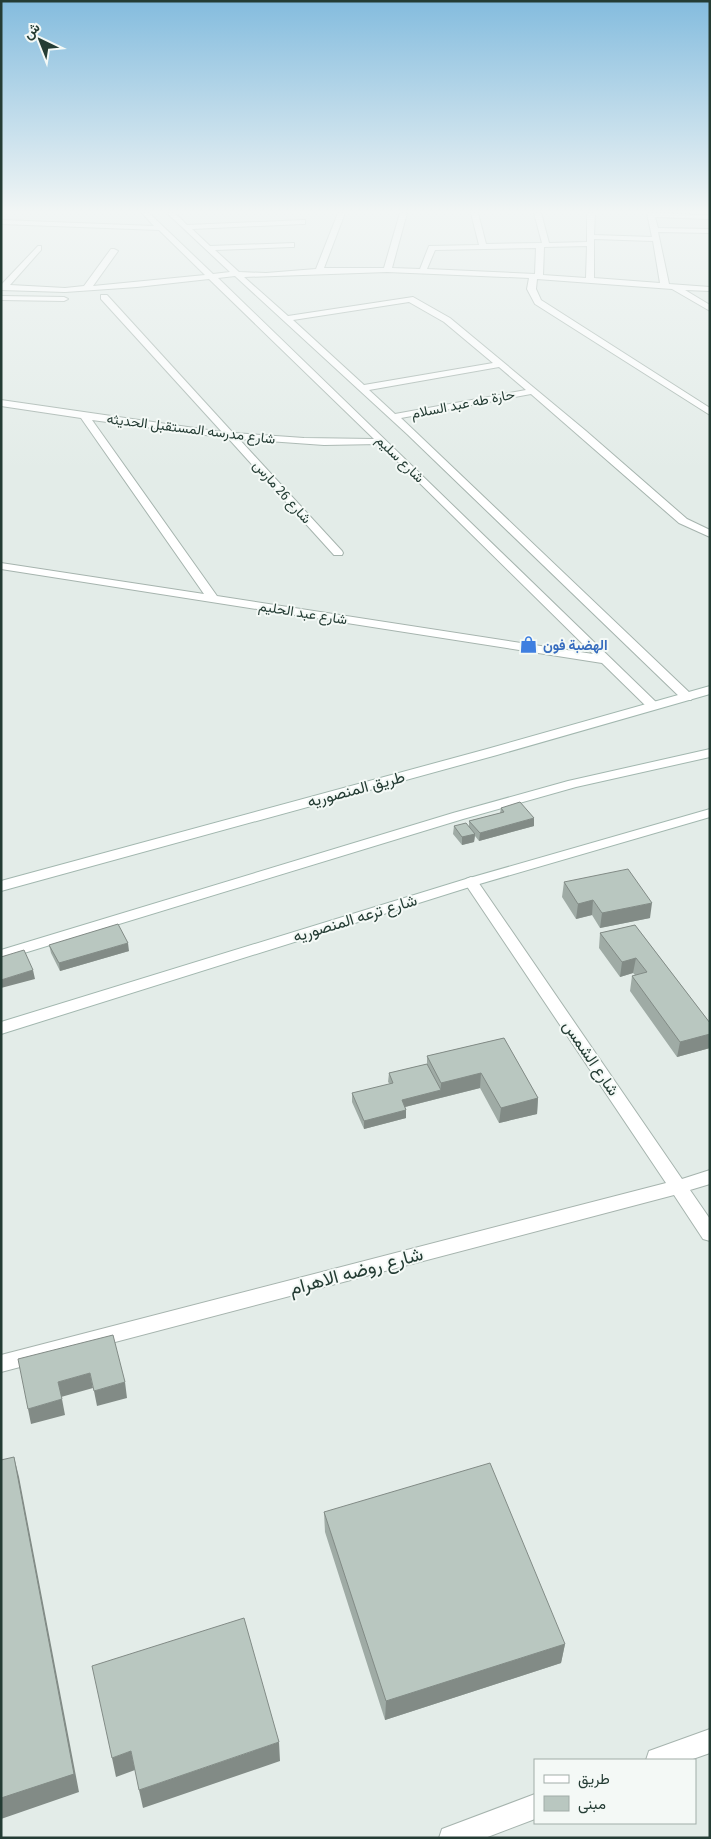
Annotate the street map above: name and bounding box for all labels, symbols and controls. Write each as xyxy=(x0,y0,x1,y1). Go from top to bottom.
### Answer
north arrow xyxy=(15,15,65,65)
text: ش xyxy=(20,19,44,43)
street label: حارة طه عبد السلام xyxy=(410,386,516,422)
street label: شارع مدرسه المستقبل الحديثه xyxy=(105,410,276,450)
street label: شارع سليم xyxy=(371,432,428,488)
street label: شارع 26 مارس xyxy=(248,457,315,528)
street label: شارع عبد الحليم xyxy=(257,598,349,630)
shop icon: الهضبة فون xyxy=(519,635,539,655)
place label: الهضبة فون xyxy=(543,637,608,654)
street label: طريق المنصوريه xyxy=(305,767,407,812)
street label: شارع ترعه المنصوريه xyxy=(291,890,420,948)
street label: شارع الشمس xyxy=(557,1017,623,1100)
street label: شارع روضه الاهرام xyxy=(287,1242,426,1301)
legend xyxy=(534,1759,696,1824)
text: طريق xyxy=(578,1770,610,1789)
text: مبنى xyxy=(578,1795,606,1814)

